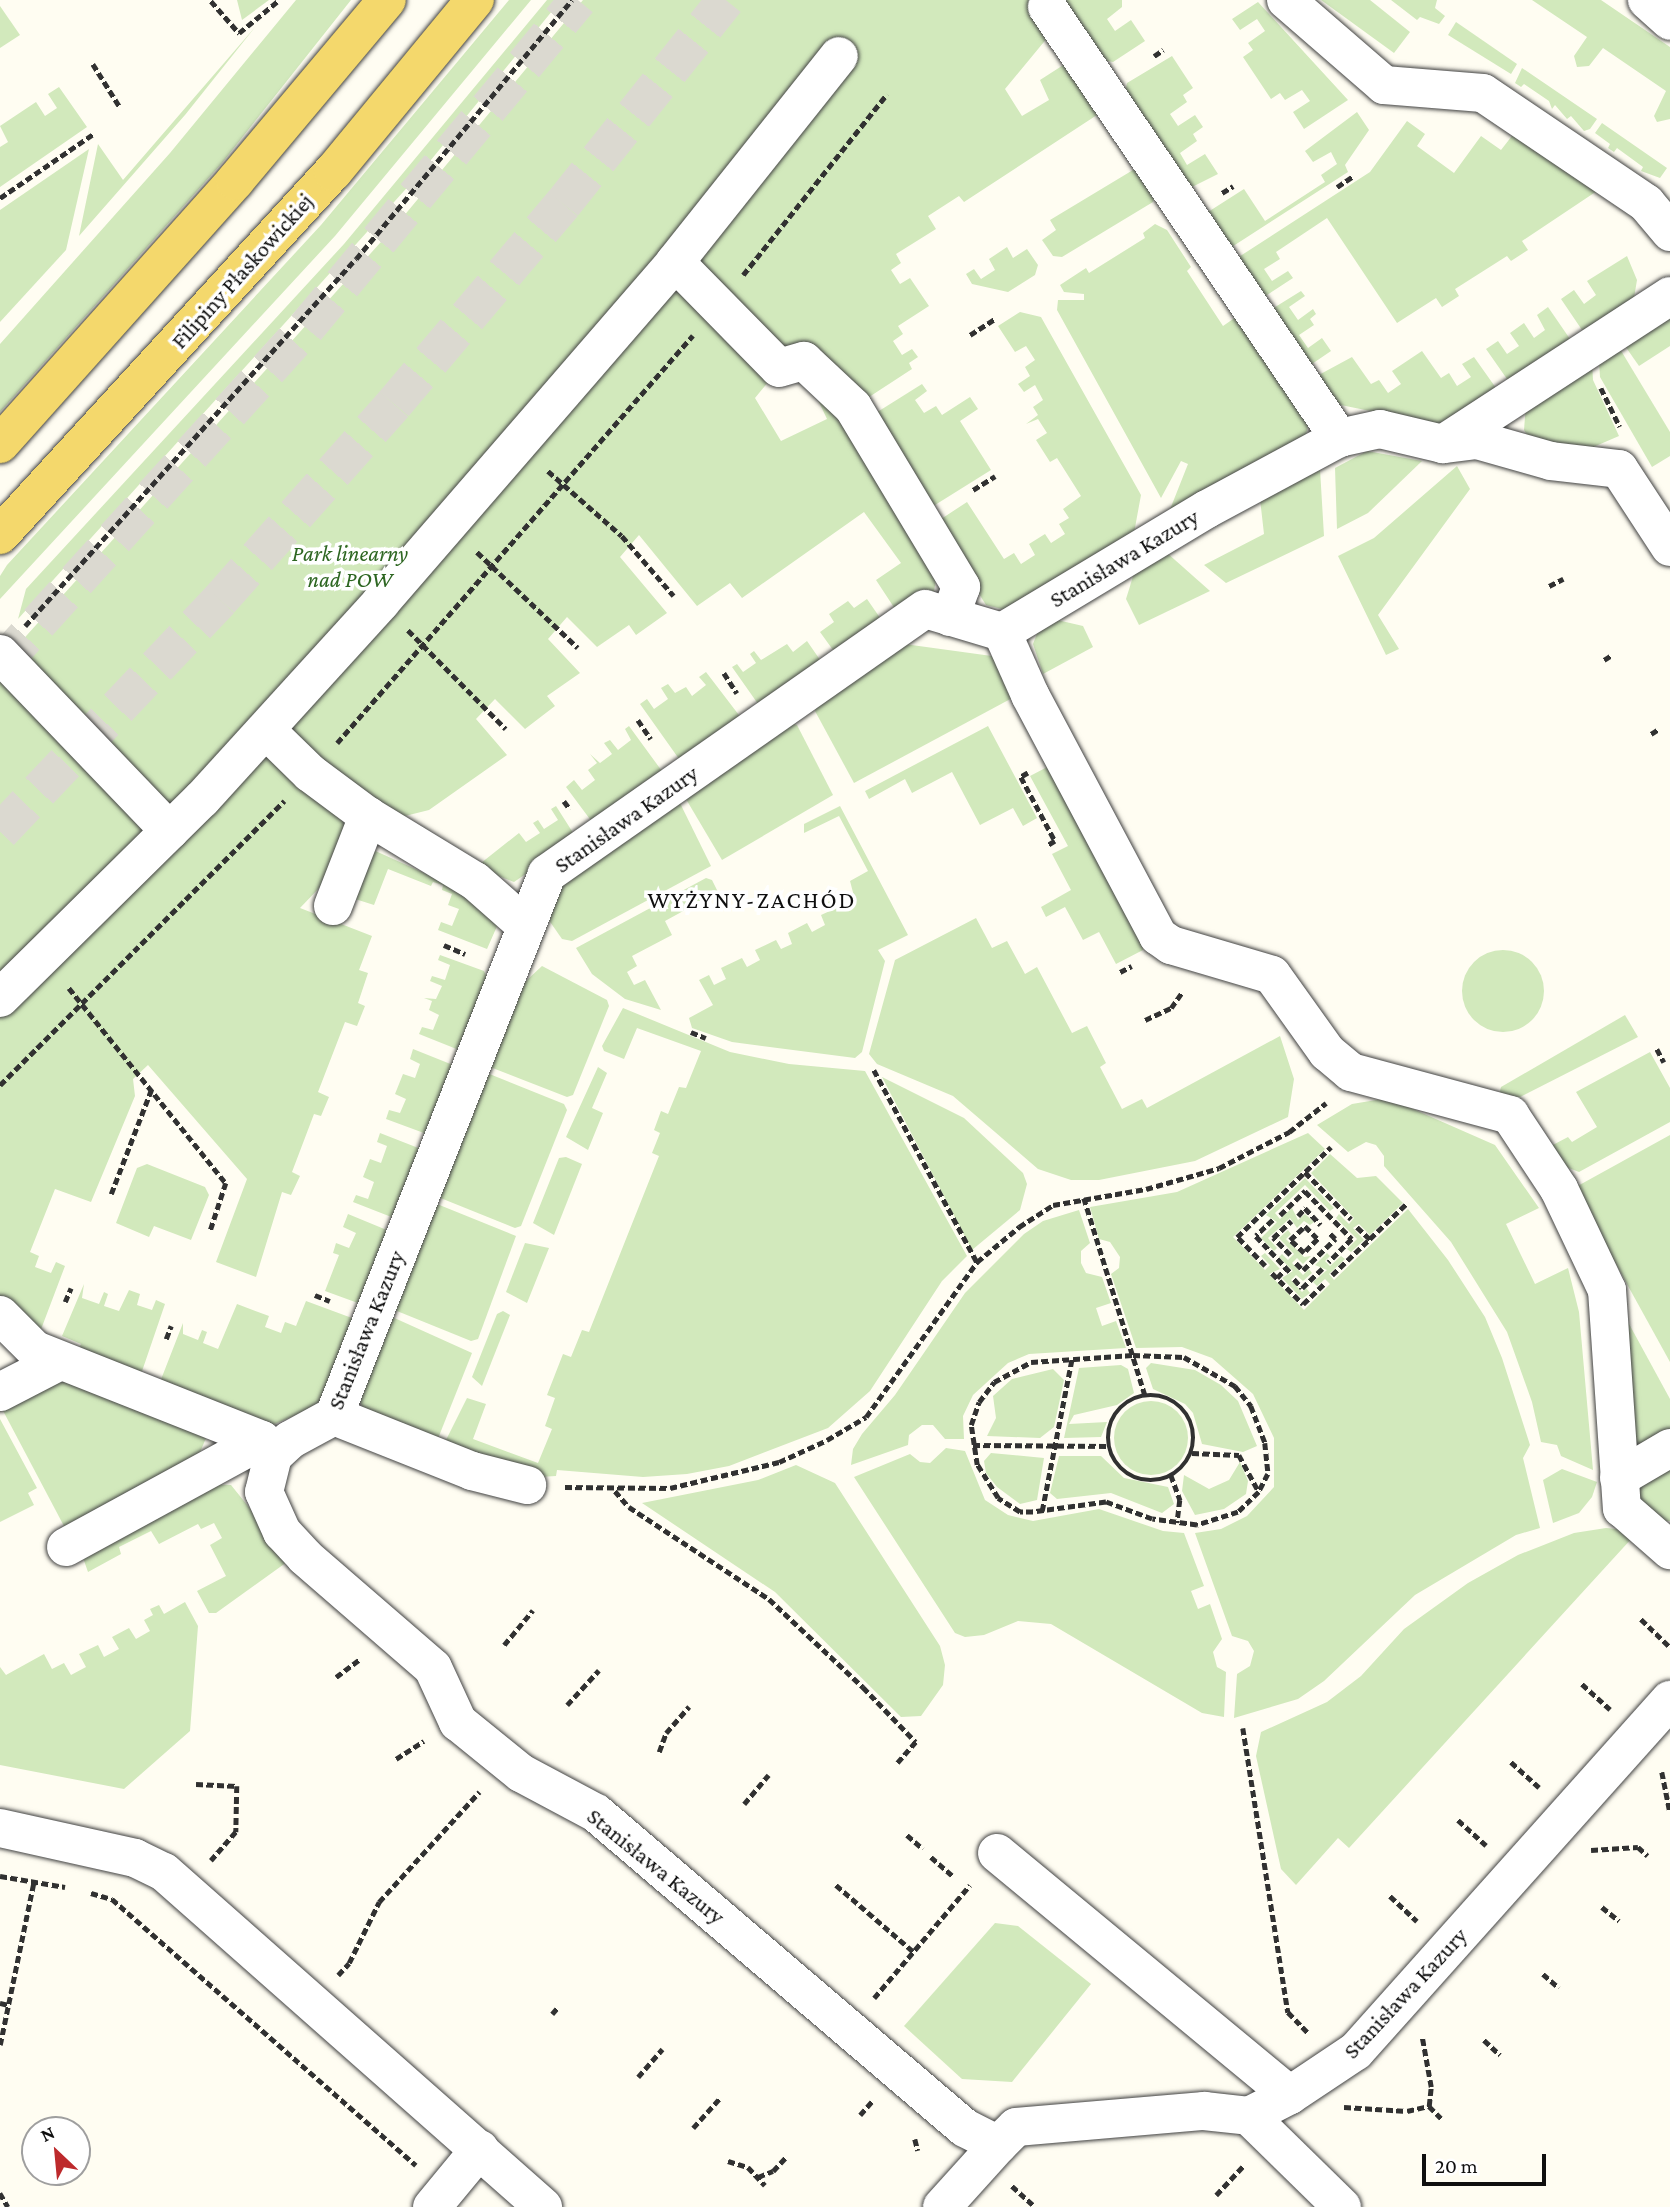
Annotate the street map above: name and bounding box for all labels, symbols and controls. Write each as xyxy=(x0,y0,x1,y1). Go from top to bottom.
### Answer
street label: Filipiny Płaskowickiej xyxy=(165,188,319,354)
street label: Stanisława Kazury xyxy=(1044,503,1204,613)
park label: Park linearny nad POW xyxy=(292,539,408,593)
street label: Stanisława Kazury xyxy=(549,759,703,879)
district label: WYŻYNY-ZACHÓD xyxy=(649,886,855,914)
street label: Stanisława Kazury xyxy=(322,1246,410,1414)
street label: Stanisława Kazury xyxy=(582,1802,730,1930)
street label: Stanisława Kazury xyxy=(1337,1922,1473,2064)
north arrow xyxy=(21,2116,91,2186)
text: N xyxy=(37,2121,58,2146)
scale bar xyxy=(1425,2140,1549,2184)
text: 20 m xyxy=(1435,2154,1478,2178)

